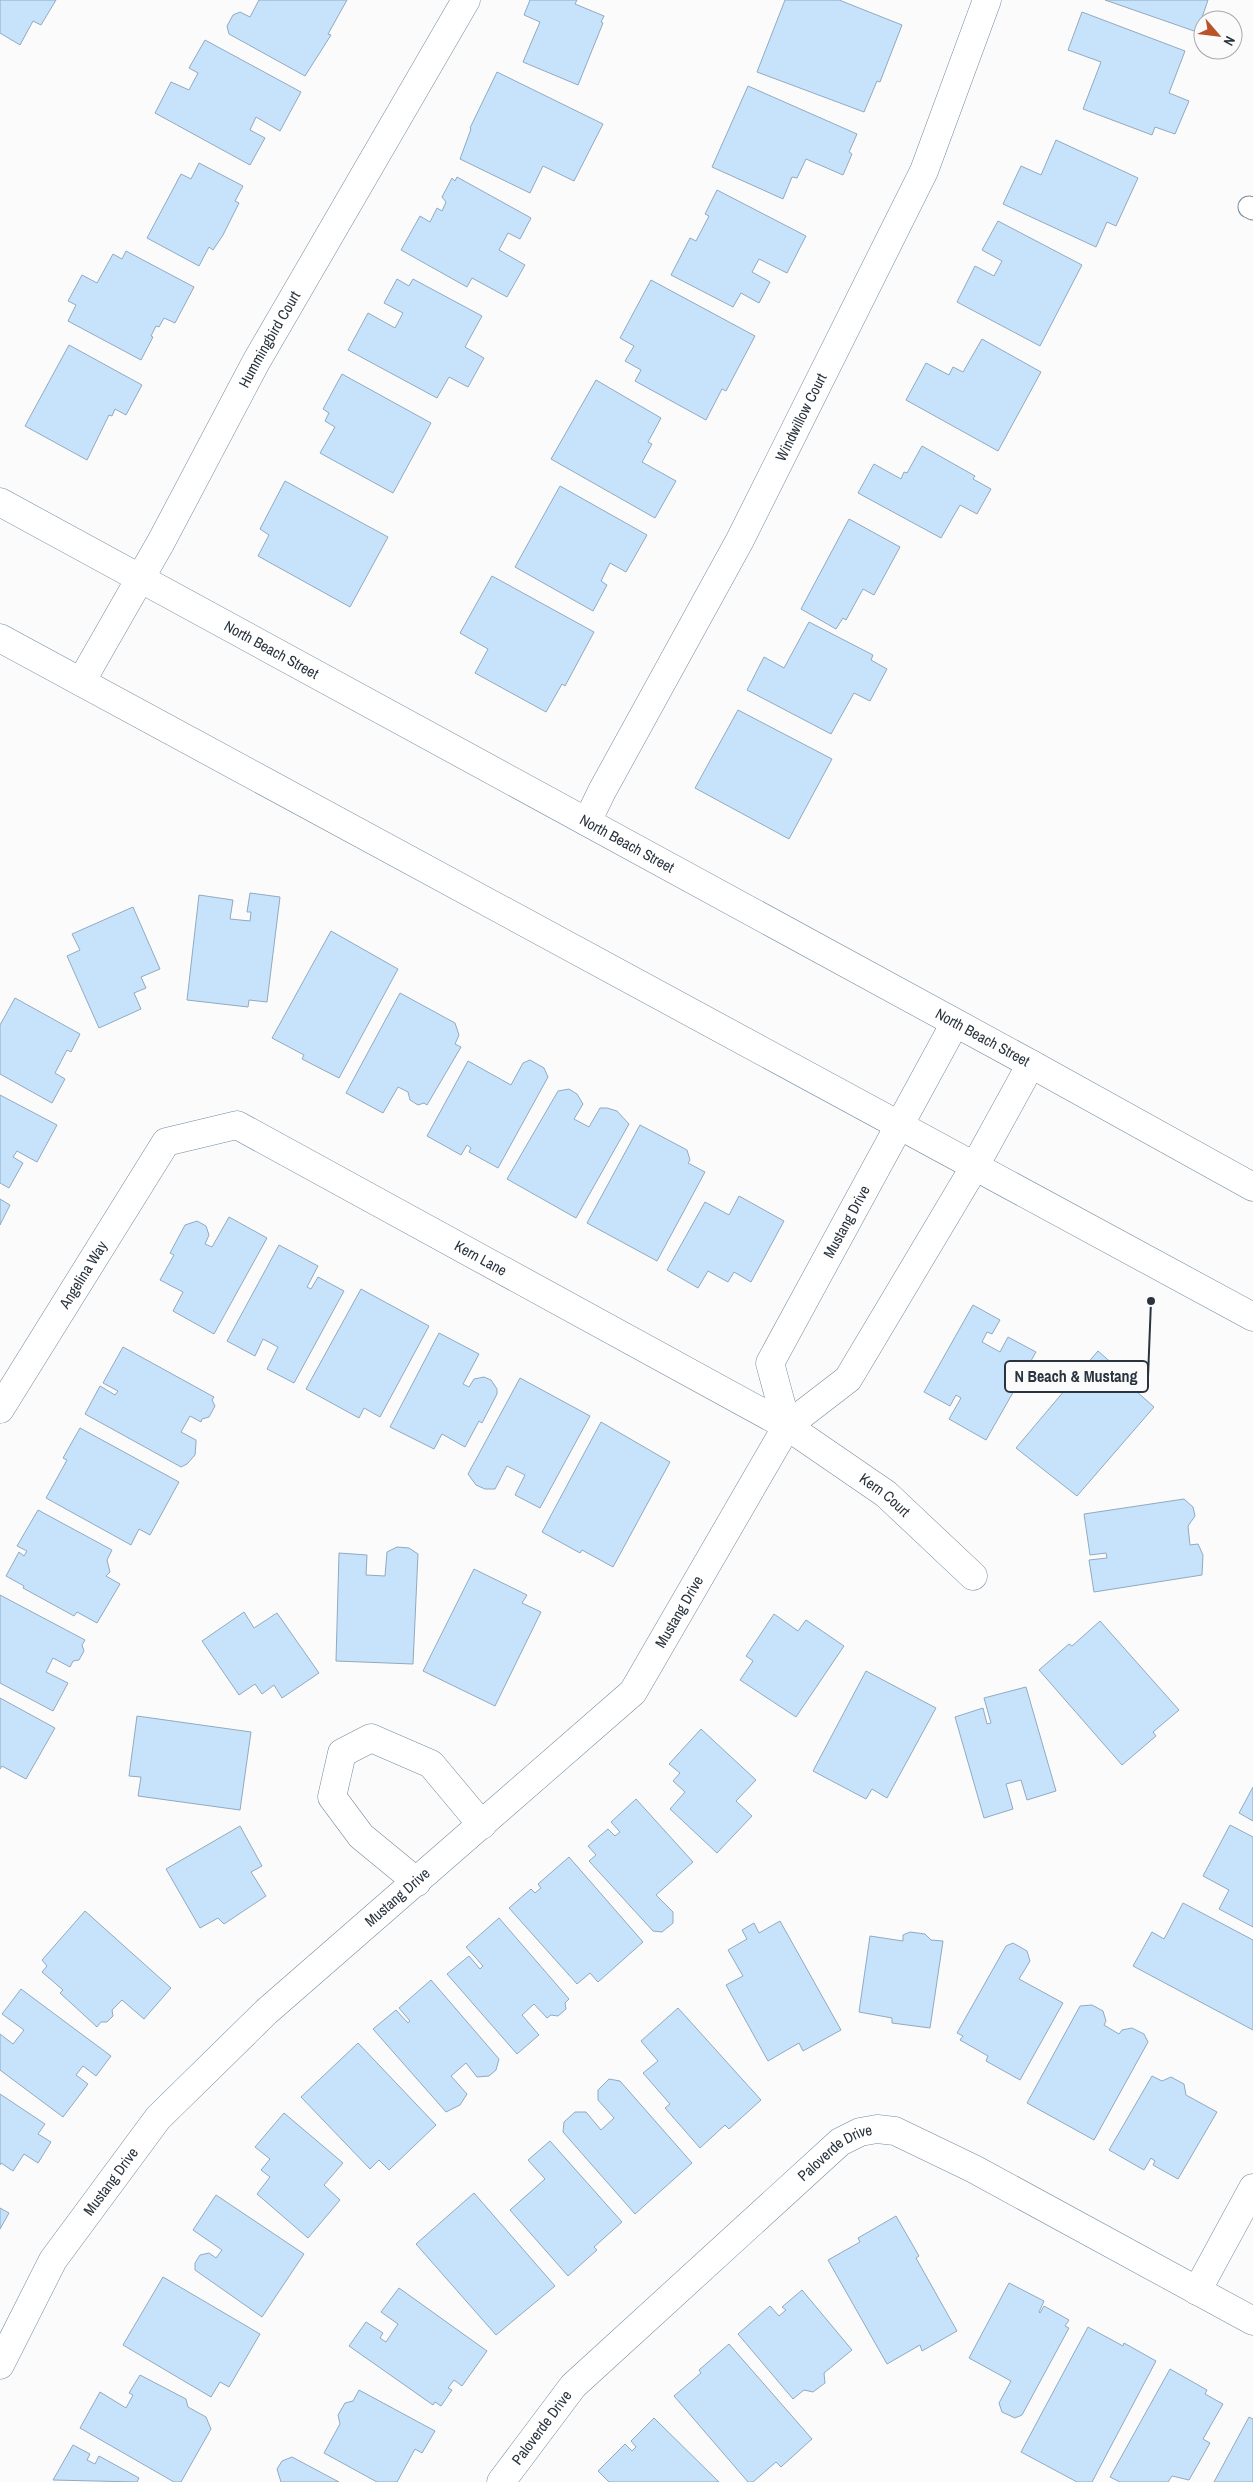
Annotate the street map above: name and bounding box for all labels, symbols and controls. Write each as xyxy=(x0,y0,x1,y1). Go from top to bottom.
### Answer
north arrow xyxy=(1193,10,1243,60)
text: N xyxy=(1220,33,1239,49)
street label: Hummingbird Court xyxy=(233,287,305,391)
street label: Windwillow Court xyxy=(770,369,832,465)
street label: North Beach Street xyxy=(221,615,323,684)
street label: North Beach Street xyxy=(576,809,679,878)
street label: North Beach Street xyxy=(932,1003,1034,1072)
street label: Mustang Drive xyxy=(818,1181,875,1262)
street label: Kern Lane xyxy=(451,1235,511,1281)
street label: Angelina Way xyxy=(53,1236,112,1313)
callout: N Beach & Mustang xyxy=(1005,1361,1148,1392)
text: N Beach & Mustang xyxy=(1014,1365,1138,1387)
street label: Kern Court xyxy=(855,1468,915,1522)
street label: Mustang Drive xyxy=(650,1572,708,1652)
street label: Mustang Drive xyxy=(360,1863,434,1931)
street label: Paloverde Drive xyxy=(793,2119,874,2186)
street label: Mustang Drive xyxy=(78,2143,143,2220)
street label: Paloverde Drive xyxy=(507,2386,576,2469)

